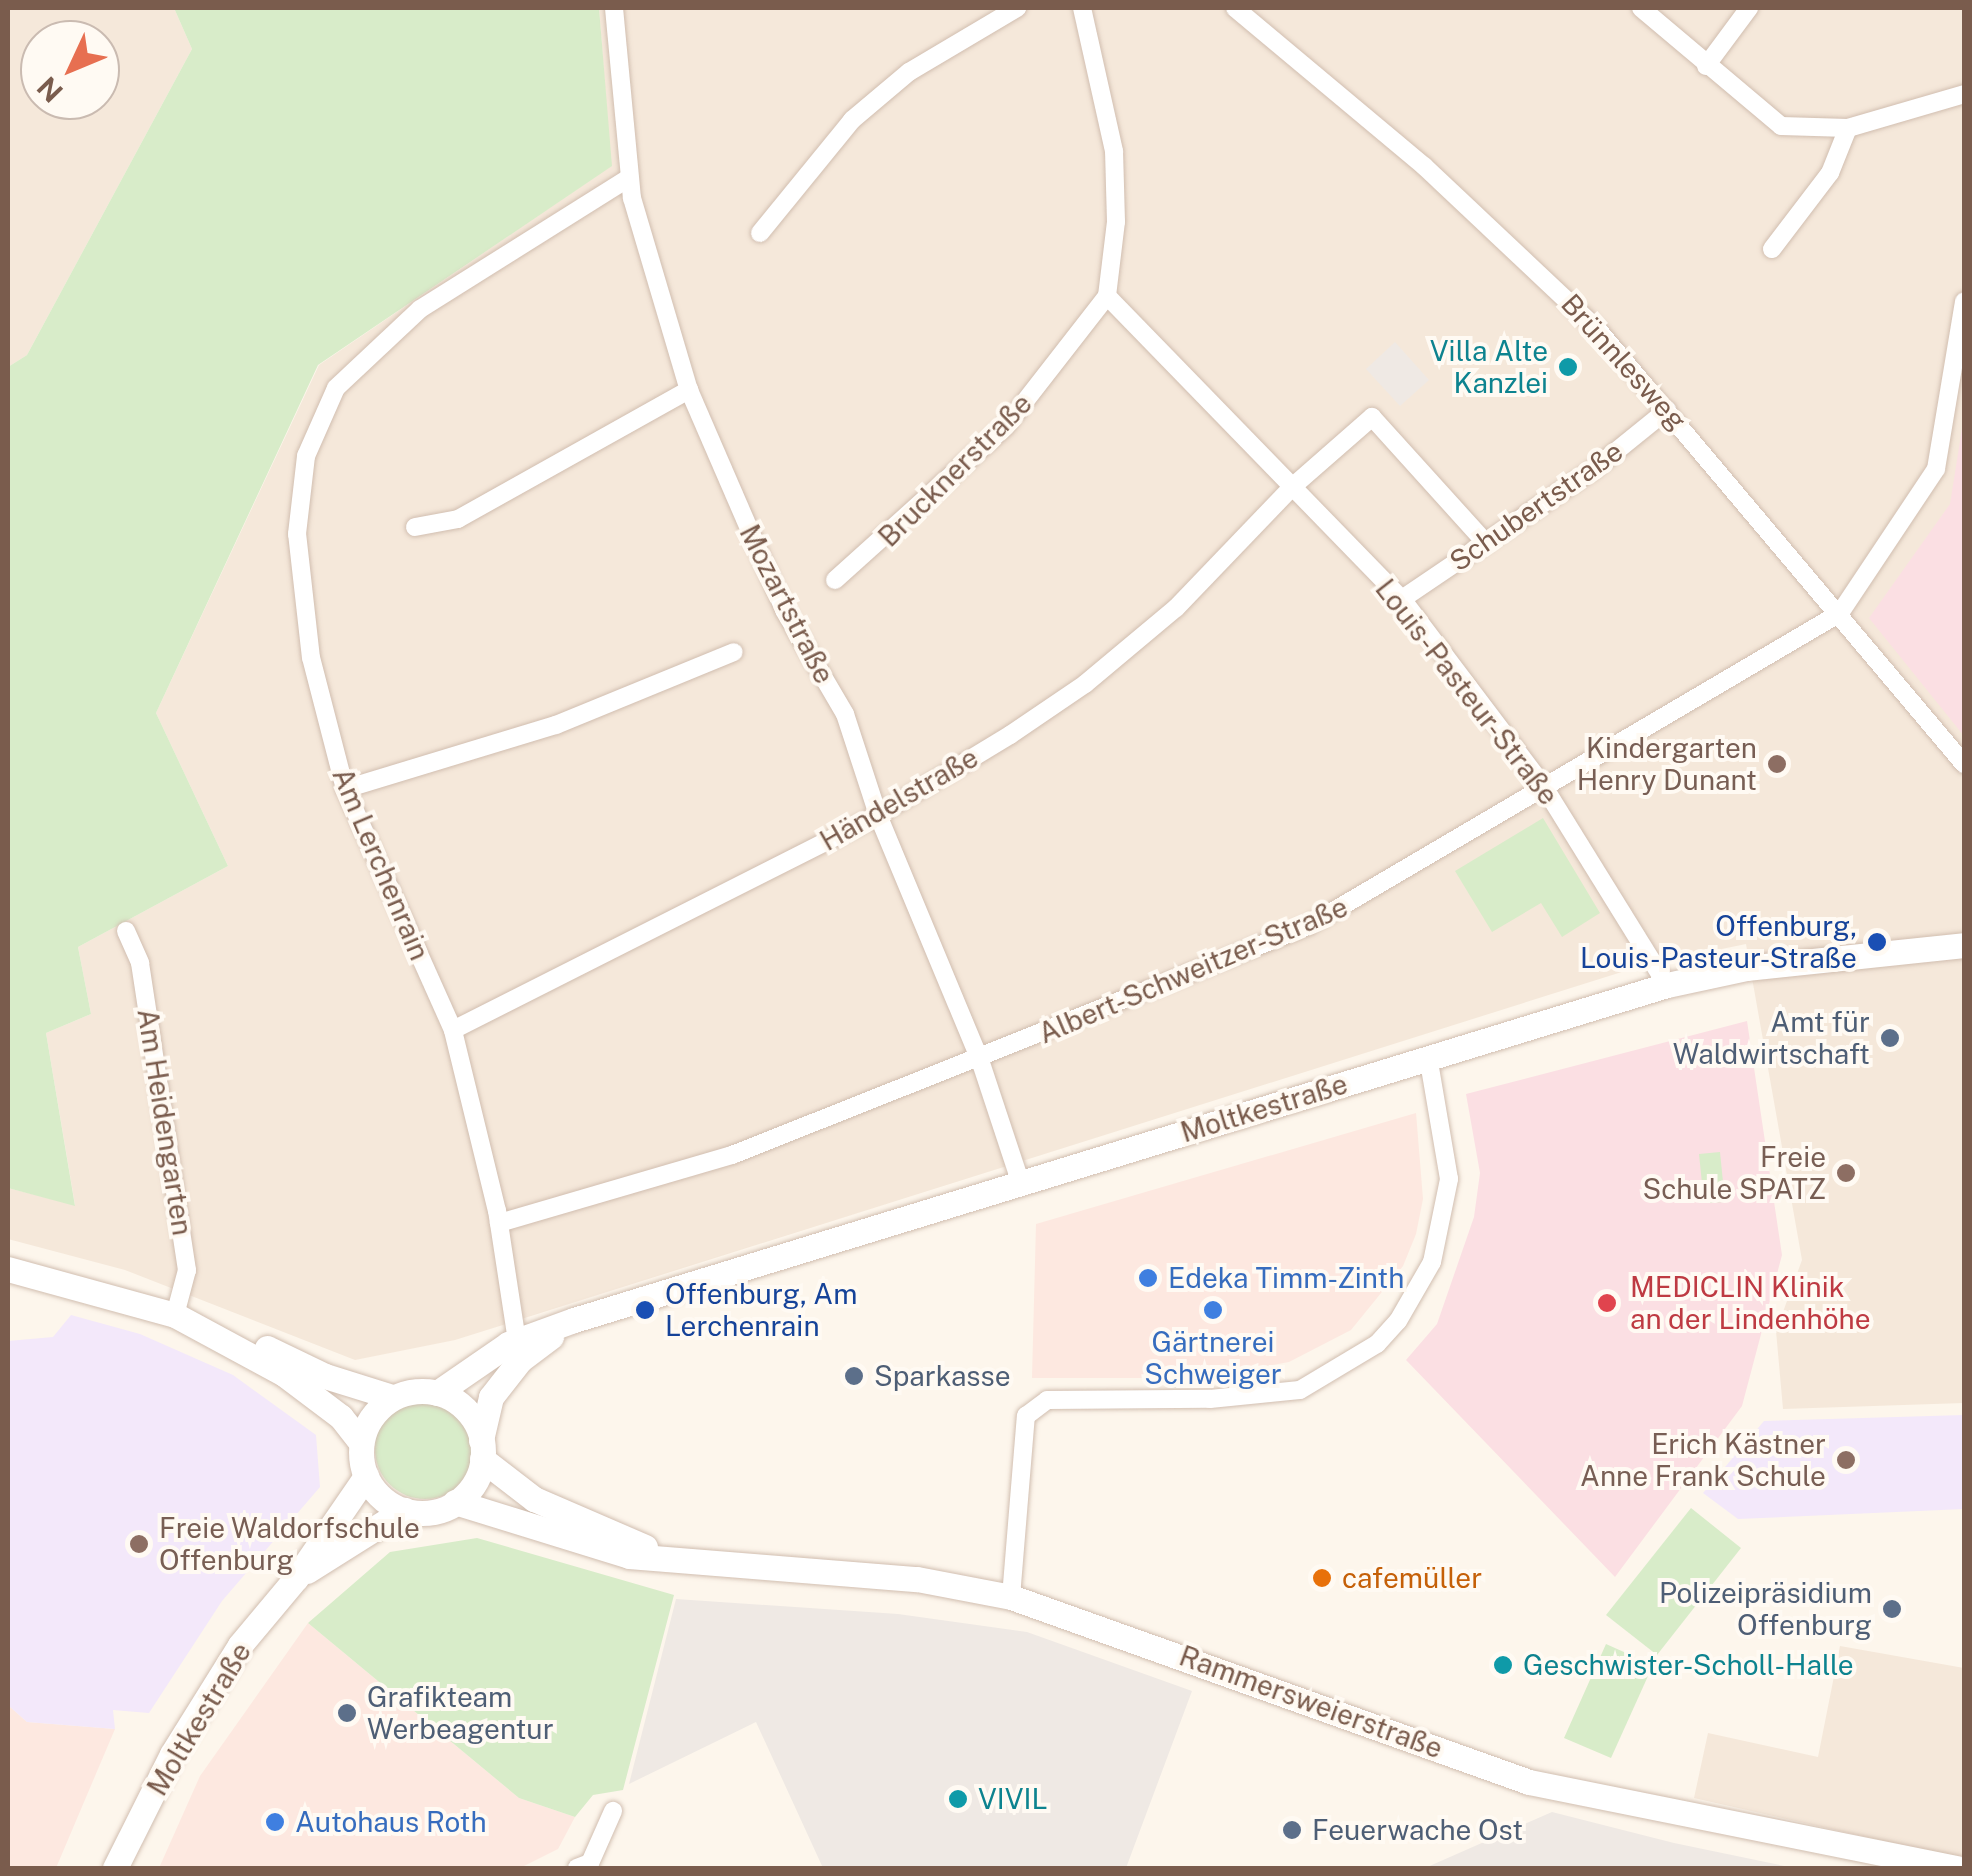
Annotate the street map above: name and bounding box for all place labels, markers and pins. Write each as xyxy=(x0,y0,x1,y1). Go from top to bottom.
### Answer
place label: Villa Alte Kanzlei xyxy=(1430,334,1548,400)
marker: Villa Alte Kanzlei xyxy=(1557,356,1579,378)
place label: Kindergarten Henry Dunant xyxy=(1577,731,1757,797)
marker: Kindergarten Henry Dunant xyxy=(1766,753,1788,775)
place label: Offenburg, Louis-Pasteur-Straße xyxy=(1580,909,1857,975)
marker: Offenburg, Louis-Pasteur-Straße xyxy=(1866,931,1888,953)
place label: Amt für Waldwirtschaft xyxy=(1673,1005,1870,1071)
marker: Amt für Waldwirtschaft xyxy=(1879,1027,1901,1049)
place label: Freie Schule SPATZ xyxy=(1642,1140,1826,1206)
marker: Freie Schule SPATZ xyxy=(1835,1162,1857,1184)
place label: Edeka Timm-Zinth xyxy=(1168,1261,1404,1295)
marker: Edeka Timm-Zinth xyxy=(1137,1267,1159,1289)
place label: MEDICLIN Klinik an der Lindenhöhe xyxy=(1630,1270,1871,1336)
place label: Offenburg, Am Lerchenrain xyxy=(665,1277,858,1343)
marker: MEDICLIN Klinik an der Lindenhöhe xyxy=(1594,1290,1620,1316)
marker: Offenburg, Am Lerchenrain xyxy=(634,1299,656,1321)
marker: Gärtnerei Schweiger xyxy=(1202,1299,1224,1321)
place label: Gärtnerei Schweiger xyxy=(1144,1325,1282,1391)
place label: Sparkasse xyxy=(874,1359,1011,1393)
marker: Sparkasse xyxy=(843,1365,865,1387)
place label: Erich Kästner Anne Frank Schule xyxy=(1580,1427,1826,1493)
marker: Erich Kästner Anne Frank Schule xyxy=(1835,1449,1857,1471)
place label: Freie Waldorfschule Offenburg xyxy=(159,1511,421,1577)
marker: Freie Waldorfschule Offenburg xyxy=(128,1533,150,1555)
place label: cafemüller xyxy=(1342,1561,1482,1595)
marker: cafemüller xyxy=(1311,1567,1333,1589)
place label: Polizeipräsidium Offenburg xyxy=(1659,1576,1872,1642)
marker: Polizeipräsidium Offenburg xyxy=(1881,1598,1903,1620)
place label: Geschwister-Scholl-Halle xyxy=(1523,1648,1854,1682)
marker: Geschwister-Scholl-Halle xyxy=(1492,1654,1514,1676)
place label: Grafikteam Werbeagentur xyxy=(367,1680,554,1746)
marker: Grafikteam Werbeagentur xyxy=(336,1702,358,1724)
place label: VIVIL xyxy=(978,1782,1048,1816)
marker: VIVIL xyxy=(947,1788,969,1810)
place label: Autohaus Roth xyxy=(295,1805,487,1839)
marker: Autohaus Roth xyxy=(264,1811,286,1833)
place label: Feuerwache Ost xyxy=(1312,1813,1523,1847)
marker: Feuerwache Ost xyxy=(1281,1819,1303,1841)

